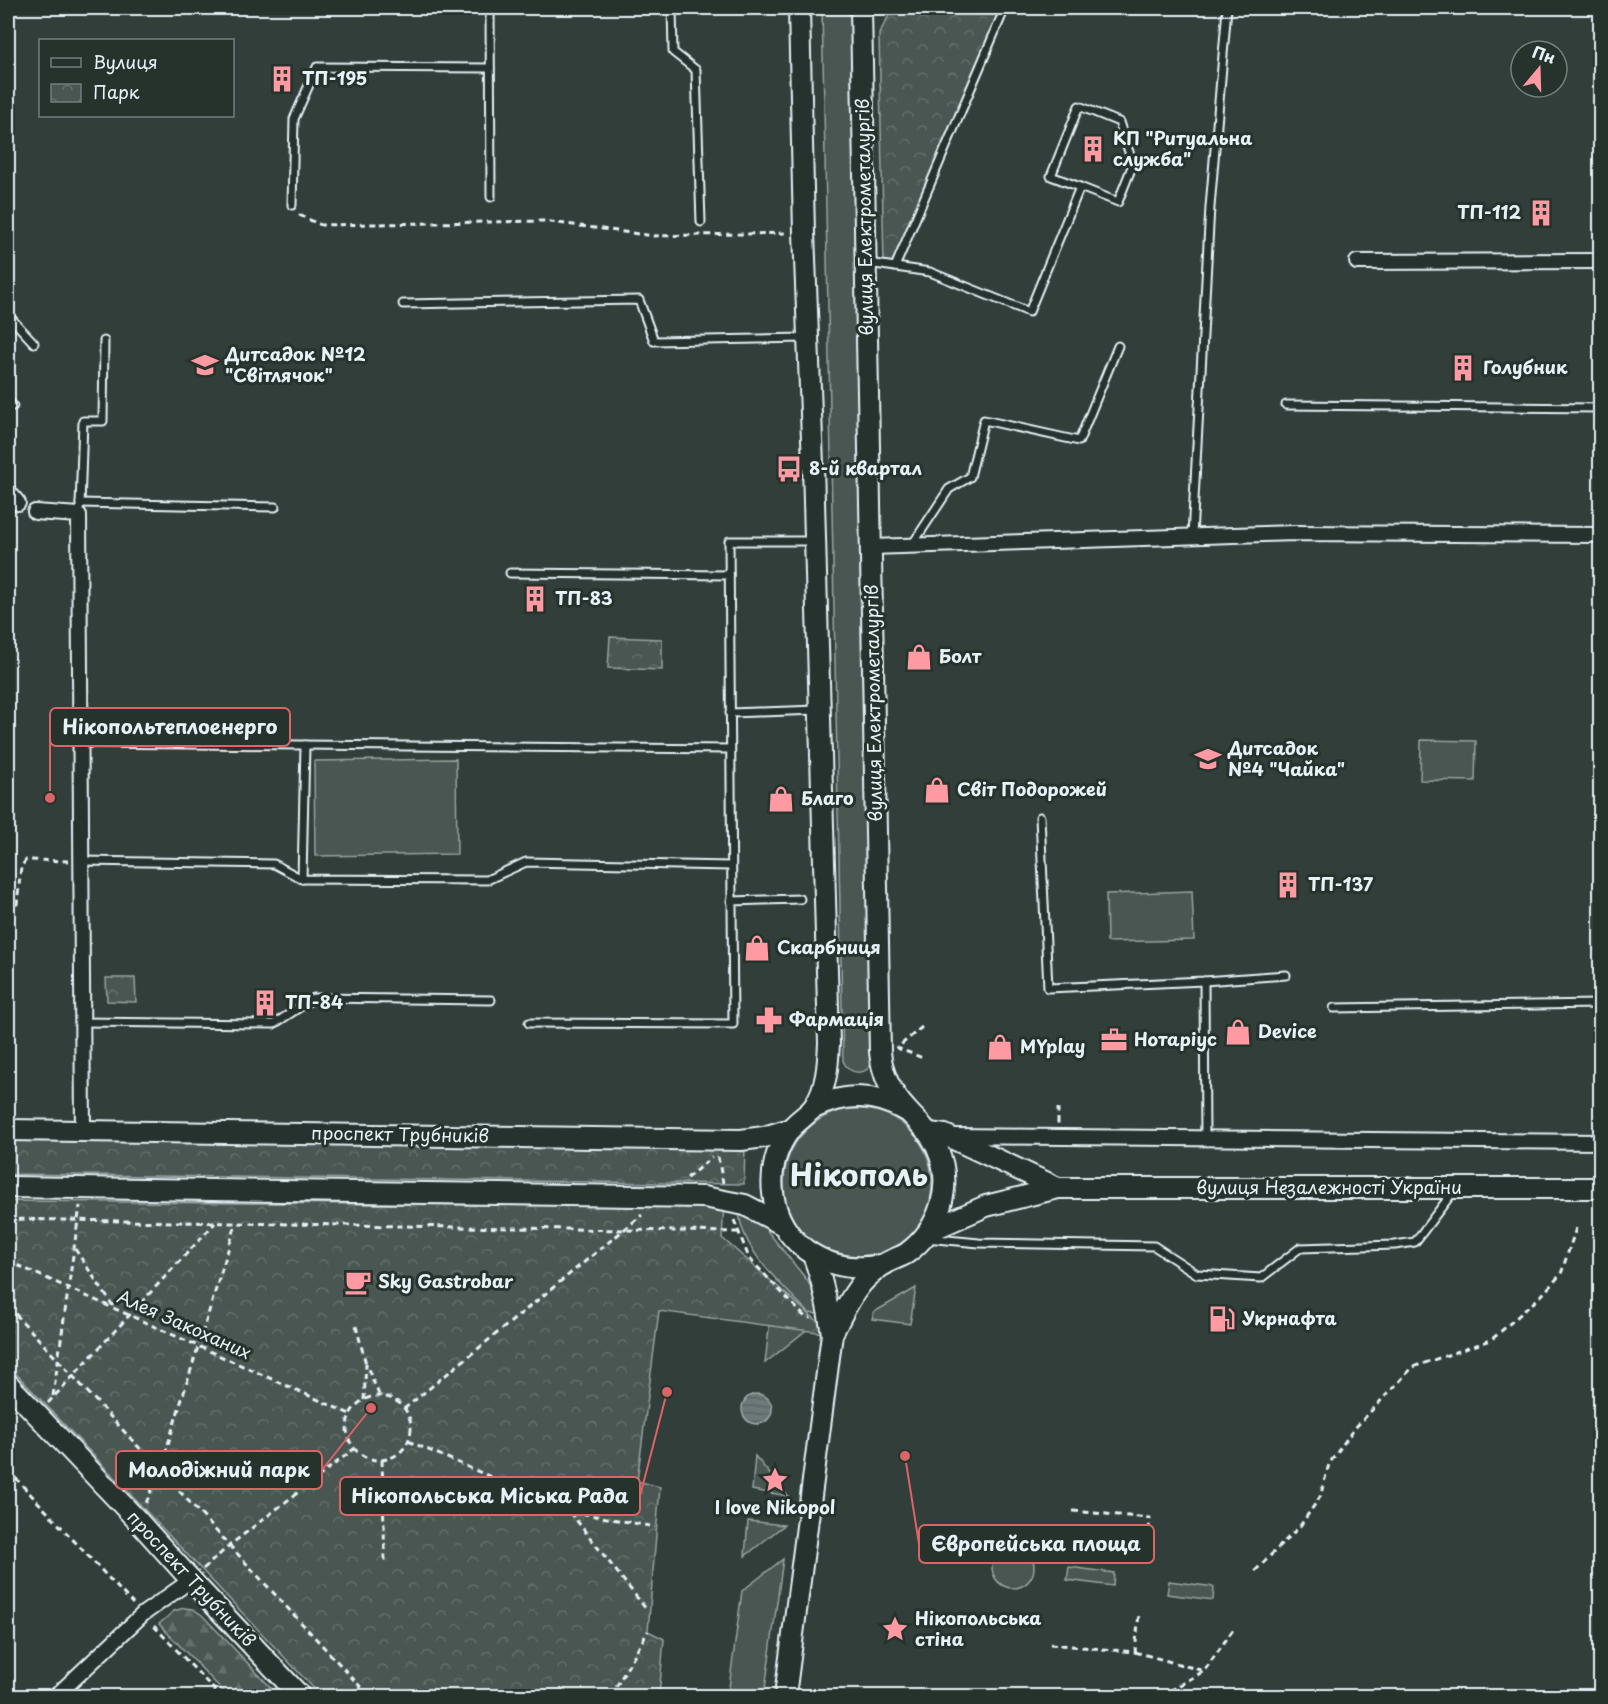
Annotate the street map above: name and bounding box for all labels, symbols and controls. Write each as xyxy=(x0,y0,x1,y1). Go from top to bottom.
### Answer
legend xyxy=(39,39,234,117)
north arrow xyxy=(1509,39,1569,99)
text: Пн xyxy=(1529,39,1559,69)
text: Вулиця xyxy=(93,48,158,75)
building icon: ТП-195 xyxy=(267,64,297,94)
place label: ТП-195 xyxy=(302,64,367,91)
text: Парк xyxy=(93,78,140,105)
street label: вулиця Електрометалургів xyxy=(848,98,879,336)
place label: КП "Ритуальна служба" xyxy=(1113,124,1252,172)
building icon: КП "Ритуальна служба" xyxy=(1078,134,1108,164)
place label: ТП-112 xyxy=(1457,198,1521,225)
building icon: ТП-112 xyxy=(1526,198,1556,228)
place label: Дитсадок №12 "Світлячок" xyxy=(224,340,366,388)
school or university icon: Дитсадок №12 "Світлячок" xyxy=(190,350,220,380)
building icon: Голубник xyxy=(1448,353,1478,383)
place label: Голубник xyxy=(1483,353,1568,380)
bus stop icon: 8-й квартал xyxy=(774,454,804,484)
place label: 8-й квартал xyxy=(809,454,922,481)
building icon: ТП-83 xyxy=(520,584,550,614)
place label: ТП-83 xyxy=(555,584,613,611)
street label: вулиця Електрометалургів xyxy=(857,584,888,822)
shop icon: Болт xyxy=(904,642,934,672)
place label: Болт xyxy=(939,642,982,669)
callout: Нікопольтеплоенерго xyxy=(50,708,290,746)
text: Нікопольтеплоенерго xyxy=(62,711,278,741)
place label: Дитсадок №4 "Чайка" xyxy=(1227,734,1345,782)
school or university icon: Дитсадок №4 "Чайка" xyxy=(1193,744,1223,774)
shop icon: Світ Подорожей xyxy=(922,775,952,805)
place label: Світ Подорожей xyxy=(957,775,1107,802)
shop icon: Благо xyxy=(766,784,796,814)
place label: Благо xyxy=(801,784,854,811)
building icon: ТП-137 xyxy=(1273,870,1303,900)
place label: ТП-137 xyxy=(1308,870,1374,897)
shop icon: Скарбниця xyxy=(742,933,772,963)
place label: Скарбниця xyxy=(777,933,881,960)
building icon: ТП-84 xyxy=(250,988,280,1018)
place label: ТП-84 xyxy=(285,988,343,1015)
pharmacy icon: Фармація xyxy=(754,1005,784,1035)
place label: Фармація xyxy=(789,1005,884,1032)
shop icon: Device xyxy=(1223,1017,1253,1047)
place label: Device xyxy=(1258,1017,1317,1044)
office icon: Нотаріус xyxy=(1099,1025,1129,1055)
place label: Нотаріус xyxy=(1134,1025,1217,1052)
shop icon: MYplay xyxy=(985,1032,1015,1062)
place label: MYplay xyxy=(1020,1032,1085,1059)
street label: проспект Трубників xyxy=(311,1118,489,1149)
district label: Нікополь xyxy=(790,1151,928,1196)
street label: вулиця Незалежності України xyxy=(1196,1173,1462,1200)
cafe icon: Sky Gastrobar xyxy=(343,1267,373,1297)
place label: Sky Gastrobar xyxy=(378,1267,514,1294)
street label: Алея Закоханих xyxy=(113,1282,256,1365)
fuel station icon: Укрнафта xyxy=(1207,1304,1237,1334)
place label: Укрнафта xyxy=(1242,1304,1338,1331)
callout: Молодіжний парк xyxy=(116,1451,322,1489)
text: Молодіжний парк xyxy=(128,1454,310,1484)
place icon: I love Nikopol xyxy=(760,1465,790,1495)
callout: Нiкопольська Міська Рада xyxy=(340,1477,640,1515)
text: Нiкопольська Міська Рада xyxy=(351,1480,629,1510)
place label: I love Nikopol xyxy=(715,1493,835,1520)
street label: проспект Трубників xyxy=(122,1504,263,1652)
callout: Європейська площа xyxy=(919,1525,1154,1563)
text: Європейська площа xyxy=(931,1528,1141,1558)
place label: Нікопольська стіна xyxy=(915,1604,1041,1652)
place icon: Нікопольська стіна xyxy=(880,1614,910,1644)

